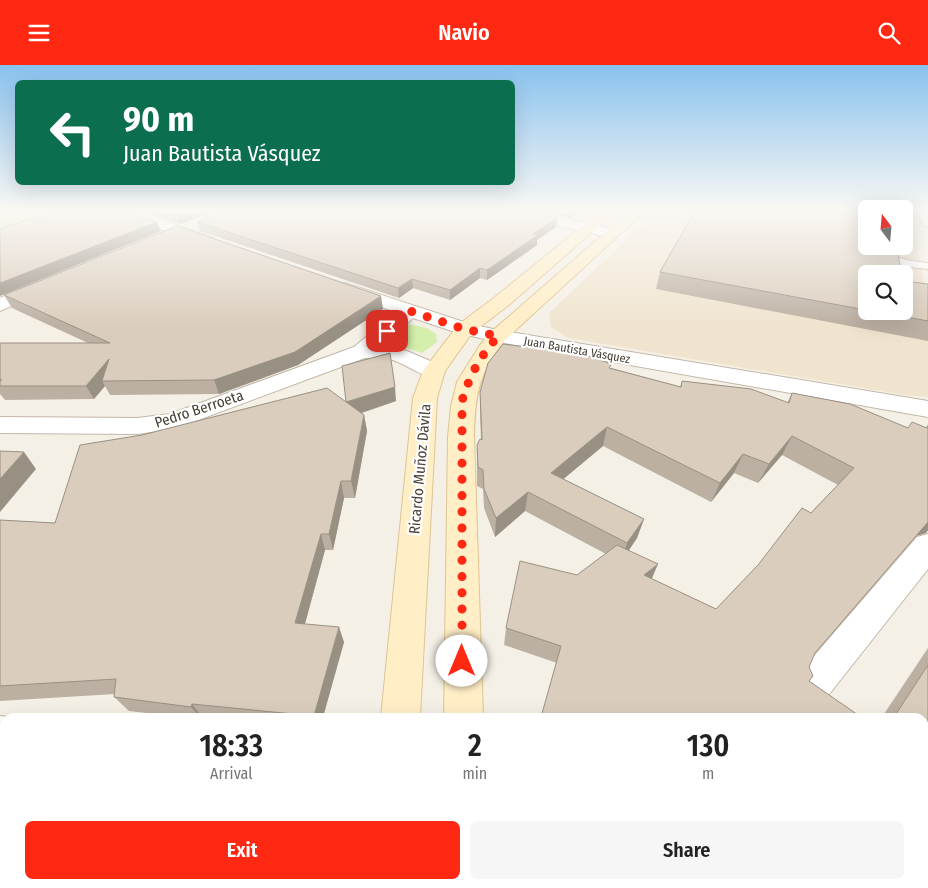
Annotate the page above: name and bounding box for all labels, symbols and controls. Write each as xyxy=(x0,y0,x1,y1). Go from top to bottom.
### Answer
icon: menu xyxy=(25,19,53,47)
text: Navio xyxy=(438,19,490,46)
icon: search xyxy=(875,19,903,47)
text: 90 m xyxy=(123,98,194,140)
icon: left xyxy=(40,100,105,165)
text: Juan Bautista Vásquez xyxy=(123,140,321,167)
north arrow xyxy=(858,200,912,255)
map controls xyxy=(858,200,913,320)
button: search xyxy=(858,265,913,320)
pin xyxy=(366,310,408,352)
icon: arrive xyxy=(373,317,401,345)
street label: Juan Bautista Vásquez xyxy=(523,334,632,366)
street label: Pedro Berroeta xyxy=(152,386,246,432)
street label: Ricardo Muñoz Dávila xyxy=(405,403,435,535)
position arrow xyxy=(435,634,487,686)
text: 18:33 xyxy=(200,728,263,764)
text: 2 xyxy=(468,728,482,764)
text: 130 xyxy=(687,728,729,764)
text: Arrival xyxy=(210,764,252,783)
text: min xyxy=(462,764,487,783)
text: m xyxy=(702,764,714,783)
button: Exit xyxy=(25,821,460,879)
button: Share xyxy=(470,821,904,879)

